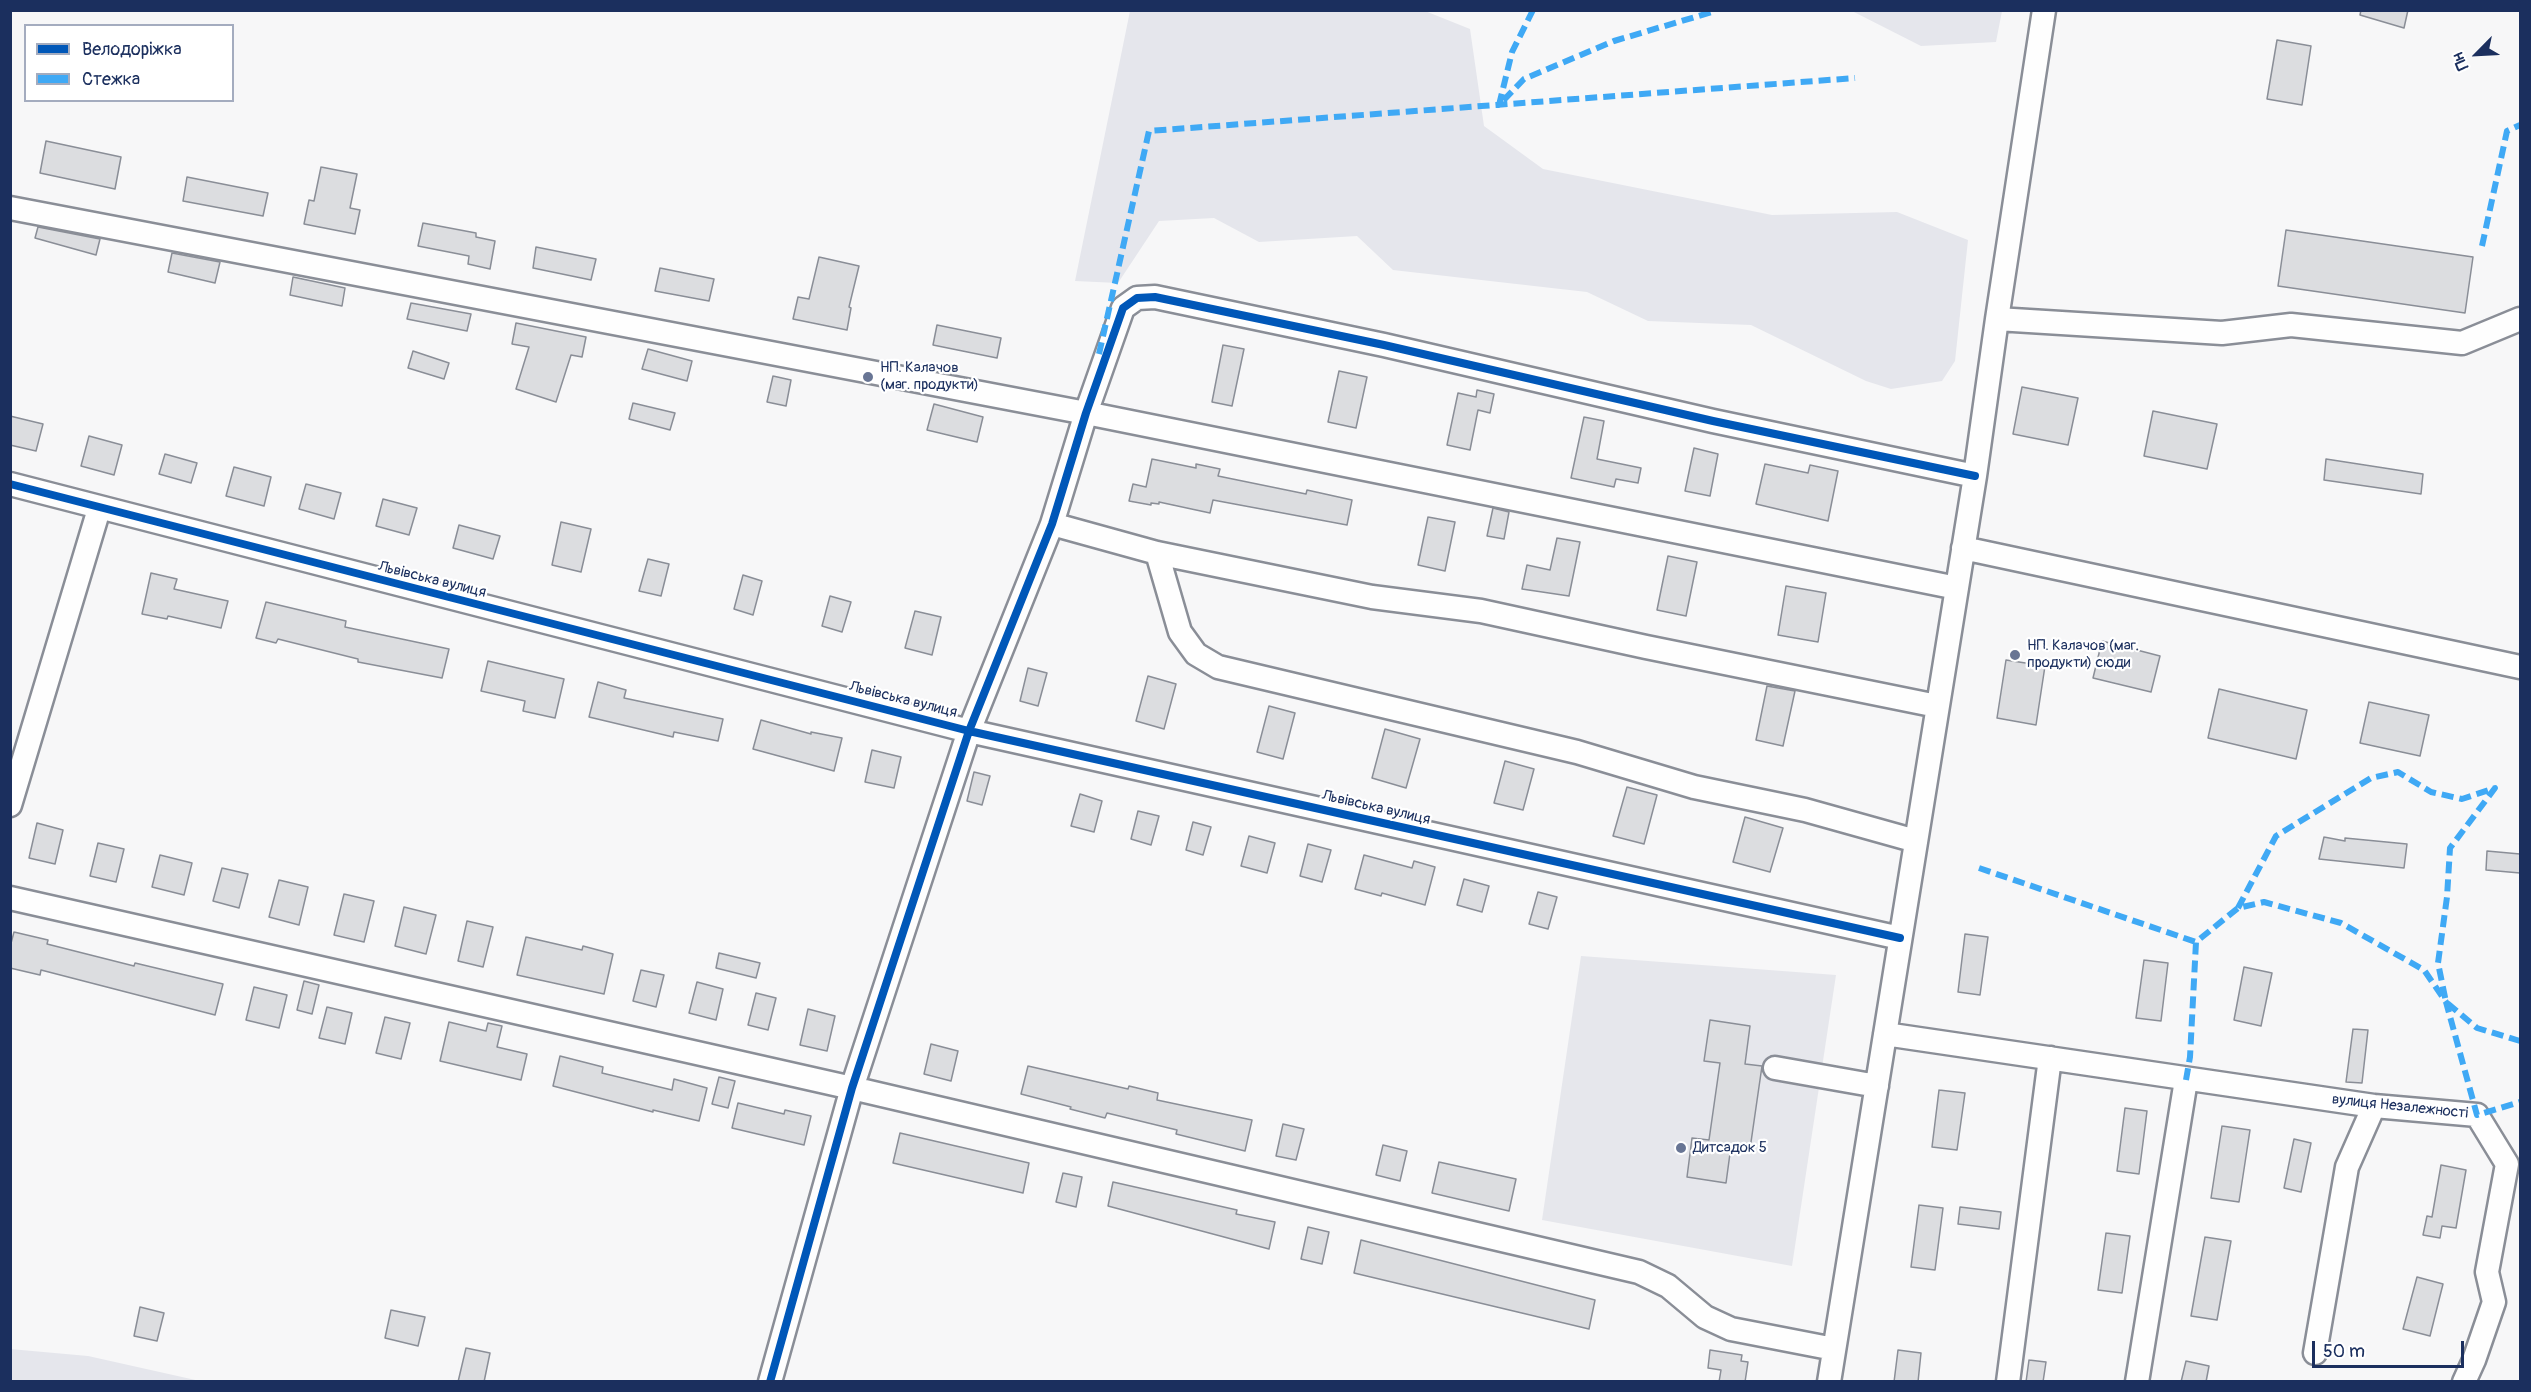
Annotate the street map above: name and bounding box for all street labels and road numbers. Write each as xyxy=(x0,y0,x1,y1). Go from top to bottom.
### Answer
street label: Львівська вулиця xyxy=(376,558,488,602)
street label: Львівська вулиця xyxy=(847,678,959,722)
street label: Львівська вулиця xyxy=(1320,787,1432,829)
street label: вулиця Незалежності xyxy=(2331,1091,2469,1123)

